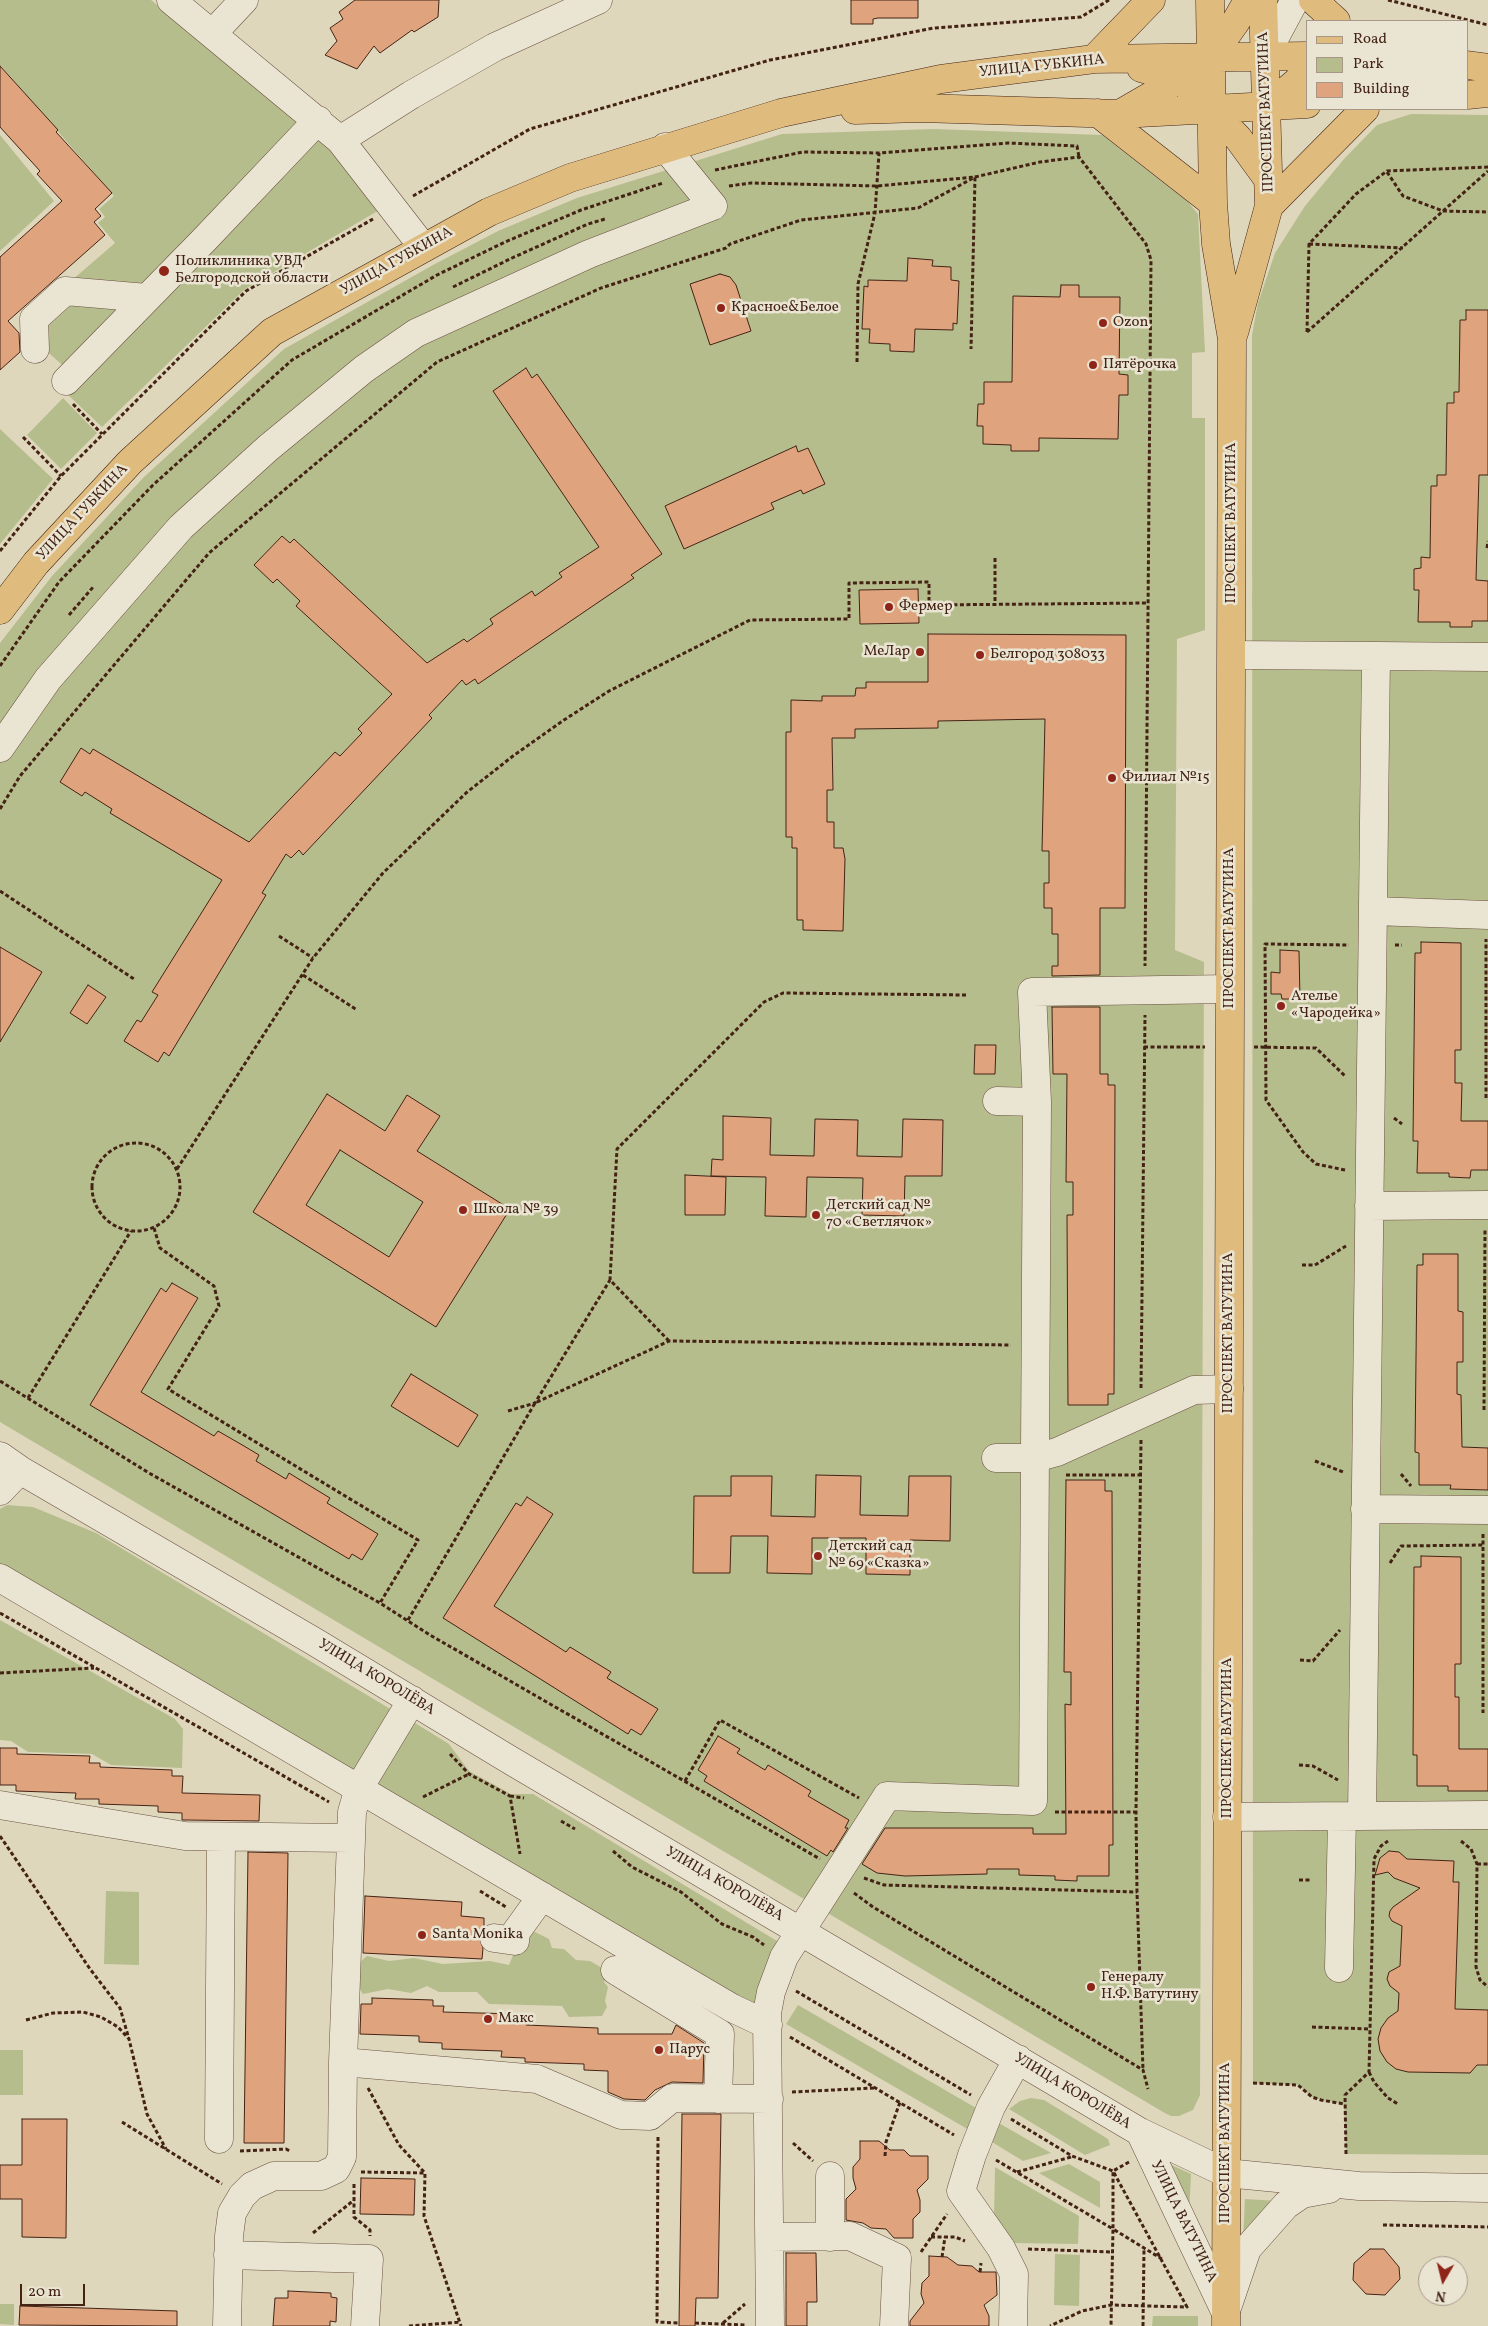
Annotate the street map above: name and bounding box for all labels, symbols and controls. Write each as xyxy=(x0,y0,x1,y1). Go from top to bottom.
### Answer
legend xyxy=(1306,20,1468,110)
text: Road xyxy=(1353,29,1387,50)
street label: ПРОСПЕКТ ВАТУТИНА xyxy=(1255,31,1279,193)
street label: УЛИЦА ГУБКИНА xyxy=(979,51,1105,83)
text: Park xyxy=(1353,54,1384,75)
text: Building xyxy=(1353,79,1409,100)
street label: УЛИЦА ГУБКИНА xyxy=(338,224,456,300)
place label: Поликлиника УВД Белгородской области xyxy=(175,253,329,288)
marker: Поликлиника УВД Белгородской области xyxy=(157,264,171,278)
place label: Красное&Белое xyxy=(731,299,839,317)
marker: Красное&Белое xyxy=(715,302,727,314)
place label: Ozon xyxy=(1113,314,1148,332)
marker: Ozon xyxy=(1097,317,1109,329)
place label: Пятёрочка xyxy=(1103,356,1177,374)
marker: Пятёрочка xyxy=(1087,359,1099,371)
street label: ПРОСПЕКТ ВАТУТИНА xyxy=(1223,443,1241,603)
street label: УЛИЦА ГУБКИНА xyxy=(34,461,132,565)
place label: Фермер xyxy=(899,598,953,616)
marker: Фермер xyxy=(883,601,895,613)
place label: МеЛар xyxy=(863,643,910,661)
marker: МеЛар xyxy=(914,646,926,658)
place label: Белгород 308033 xyxy=(990,646,1105,664)
marker: Белгород 308033 xyxy=(974,649,986,661)
place label: Филиал №15 xyxy=(1122,769,1210,787)
marker: Филиал №15 xyxy=(1106,772,1118,784)
street label: ПРОСПЕКТ ВАТУТИНА xyxy=(1221,848,1239,1008)
place label: Ателье «Чародейка» xyxy=(1291,988,1381,1023)
marker: Ателье «Чародейка» xyxy=(1275,1000,1287,1012)
place label: Детский сад № 70 «Светлячок» xyxy=(826,1197,932,1232)
place label: Школа № 39 xyxy=(473,1201,558,1219)
marker: Школа № 39 xyxy=(457,1204,469,1216)
marker: Детский сад № 70 «Светлячок» xyxy=(810,1209,822,1221)
street label: ПРОСПЕКТ ВАТУТИНА xyxy=(1220,1253,1238,1413)
place label: Детский сад № 69 «Сказка» xyxy=(828,1538,930,1573)
marker: Детский сад № 69 «Сказка» xyxy=(812,1550,824,1562)
street label: УЛИЦА КОРОЛЁВА xyxy=(314,1636,438,1720)
street label: ПРОСПЕКТ ВАТУТИНА xyxy=(1219,1658,1237,1818)
street label: УЛИЦА КОРОЛЁВА xyxy=(662,1844,786,1926)
place label: Santa Monika xyxy=(432,1926,523,1944)
marker: Santa Monika xyxy=(416,1929,428,1941)
place label: Генералу Н.Ф. Ватутину xyxy=(1101,1969,1199,2004)
marker: Генералу Н.Ф. Ватутину xyxy=(1085,1981,1097,1993)
place label: Макс xyxy=(498,2010,534,2028)
marker: Макс xyxy=(482,2013,494,2025)
place label: Парус xyxy=(669,2041,710,2059)
marker: Парус xyxy=(653,2044,665,2056)
street label: УЛИЦА КОРОЛЁВА xyxy=(1010,2050,1134,2134)
street label: ПРОСПЕКТ ВАТУТИНА xyxy=(1217,2063,1235,2223)
street label: УЛИЦА ВАТУТИНА xyxy=(1146,2158,1220,2286)
north arrow xyxy=(1418,2256,1468,2306)
scale bar xyxy=(22,2274,88,2306)
text: 20 m xyxy=(28,2282,61,2303)
text: N xyxy=(1435,2285,1447,2305)

